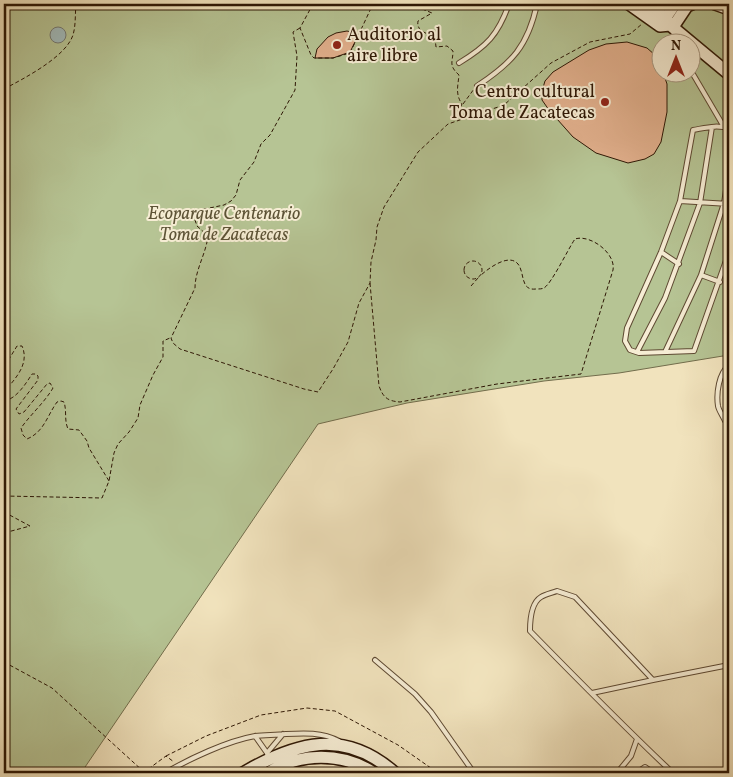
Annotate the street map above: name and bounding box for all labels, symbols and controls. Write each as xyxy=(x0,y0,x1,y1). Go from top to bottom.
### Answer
place label: Auditorio al aire libre xyxy=(347,23,441,69)
north arrow xyxy=(650,32,700,82)
text: N xyxy=(671,37,681,56)
marker: Auditorio al aire libre xyxy=(331,39,343,51)
place label: Centro cultural Toma de Zacatecas xyxy=(449,80,595,126)
marker: Centro cultural Toma de Zacatecas xyxy=(599,96,611,108)
park label: Ecoparque Centenario Toma de Zacatecas xyxy=(148,202,300,248)

